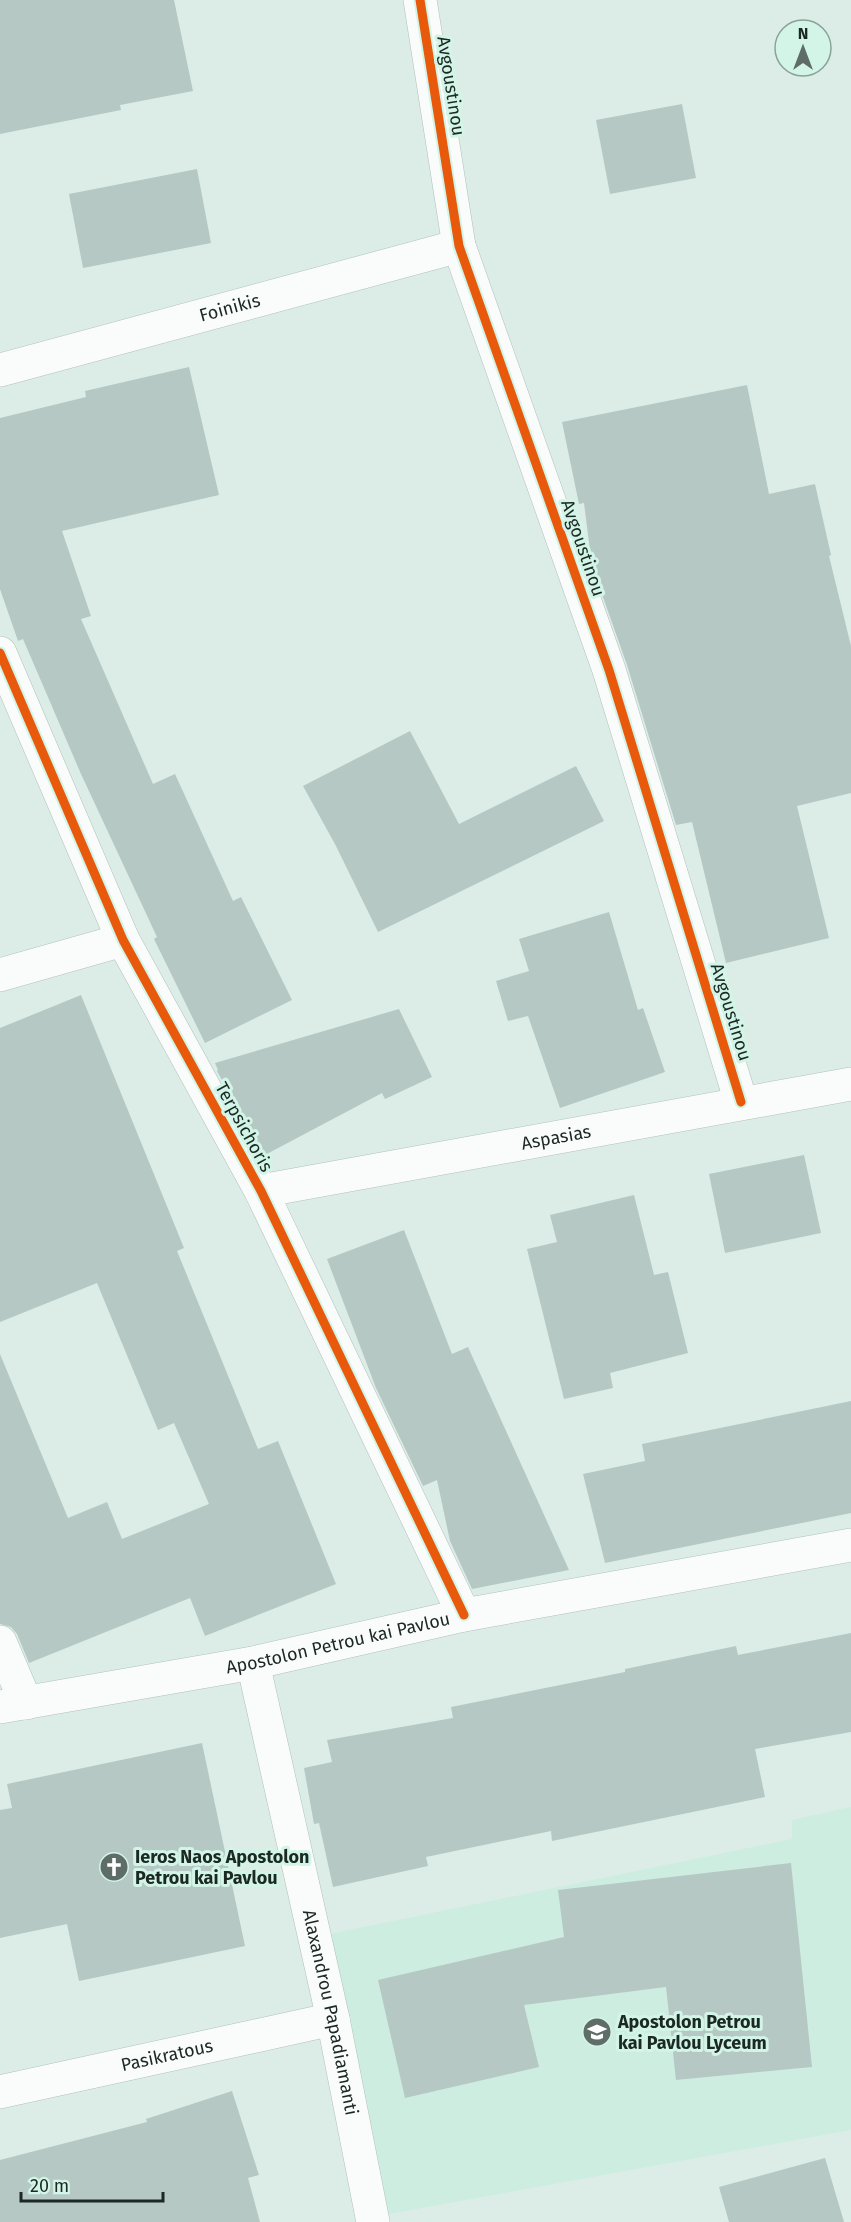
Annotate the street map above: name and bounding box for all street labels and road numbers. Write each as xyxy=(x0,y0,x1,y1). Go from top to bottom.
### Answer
street label: Avgoustinou xyxy=(432,35,470,137)
street label: Foinikis xyxy=(197,289,263,327)
street label: Avgoustinou xyxy=(556,497,610,599)
street label: Avgoustinou xyxy=(706,961,756,1063)
street label: Terpsichoris xyxy=(210,1078,278,1176)
street label: Aspasias xyxy=(520,1120,593,1155)
street label: Apostolon Petrou kai Pavlou xyxy=(224,1608,452,1679)
street label: Alaxandrou Papadiamanti xyxy=(298,1908,363,2117)
street label: Pasikratous xyxy=(119,2035,215,2076)

